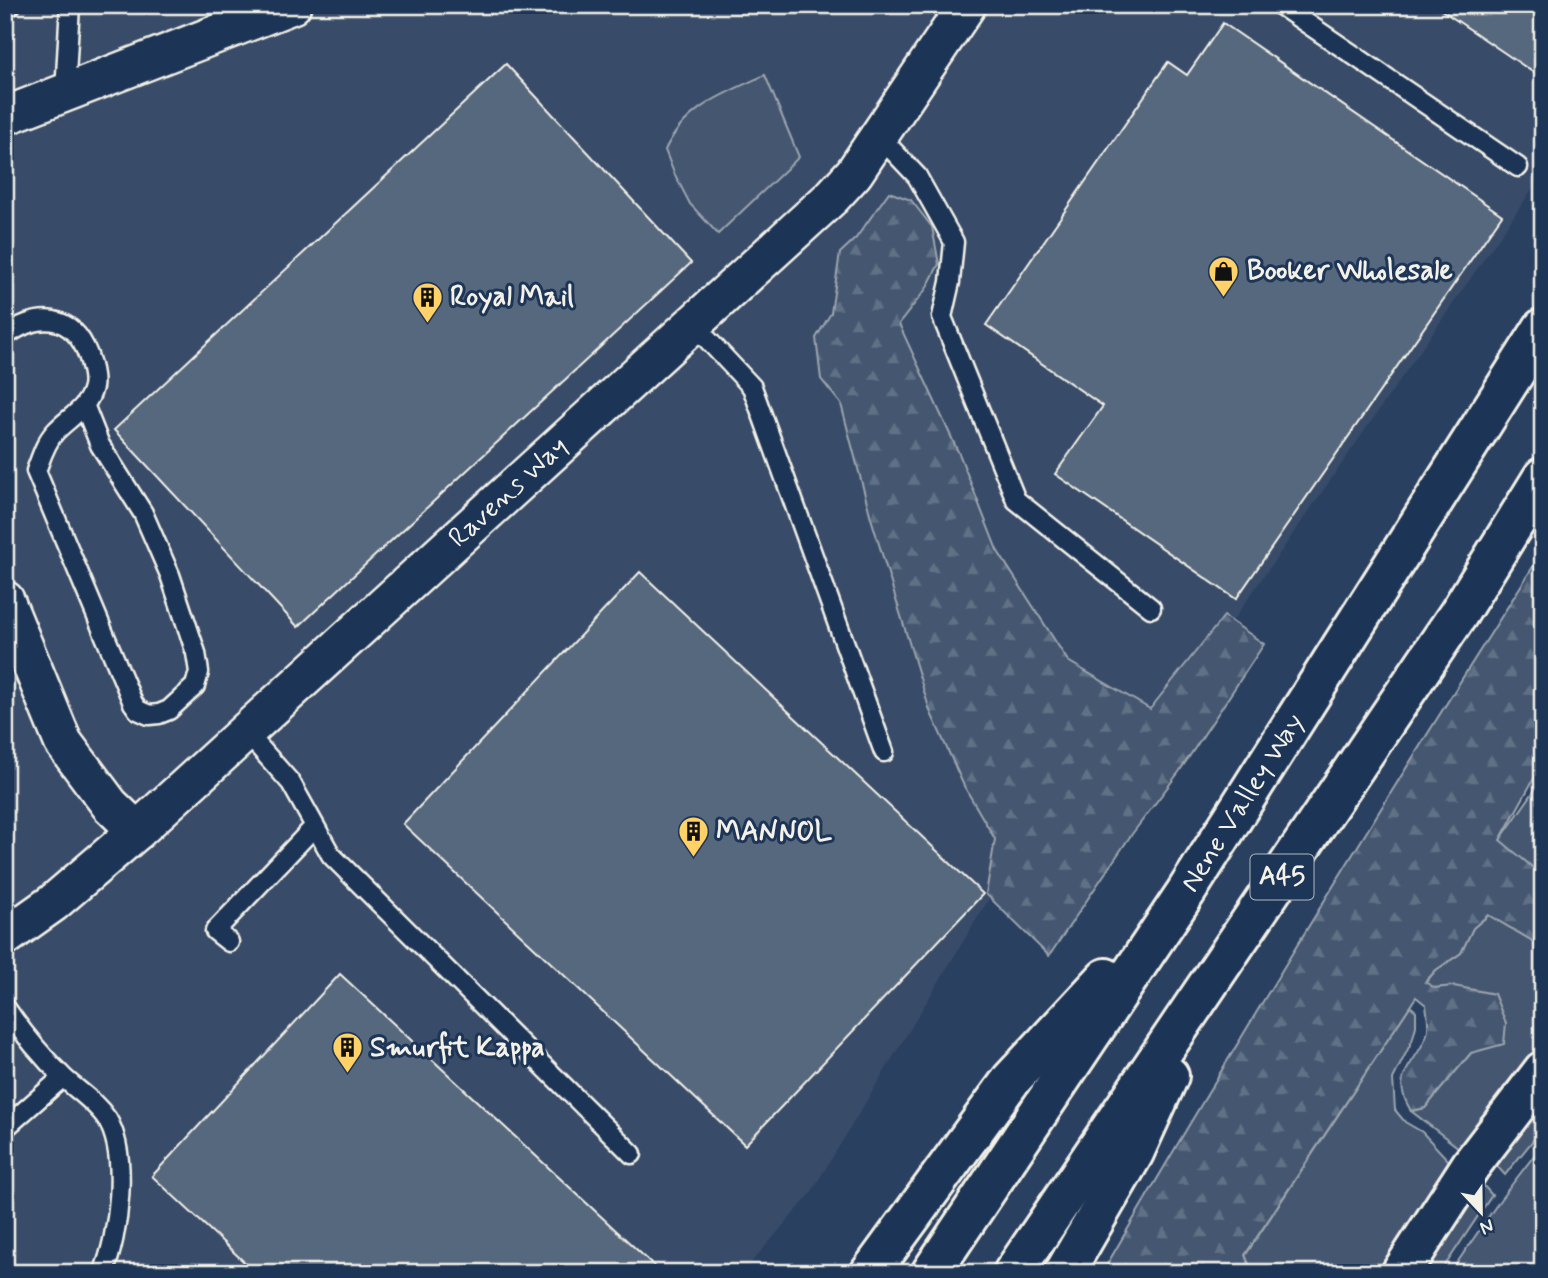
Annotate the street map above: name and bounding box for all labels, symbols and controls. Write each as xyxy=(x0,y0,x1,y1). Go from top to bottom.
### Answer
place label: Booker Wholesale xyxy=(1247,253,1453,290)
shop icon: Booker Wholesale xyxy=(1207,254,1241,298)
place label: Royal Mail xyxy=(450,279,574,316)
building icon: Royal Mail xyxy=(410,280,444,324)
street label: Ravens Way xyxy=(441,428,576,556)
street label: Nene Valley Way xyxy=(1172,706,1313,899)
place label: MANNOL xyxy=(716,814,833,851)
building icon: MANNOL xyxy=(676,815,710,859)
road number: A45 xyxy=(1250,855,1314,900)
place label: Smurfit Kappa xyxy=(370,1030,545,1067)
building icon: Smurfit Kappa xyxy=(330,1031,364,1075)
north arrow xyxy=(1446,1176,1516,1246)
text: N xyxy=(1476,1212,1497,1240)

